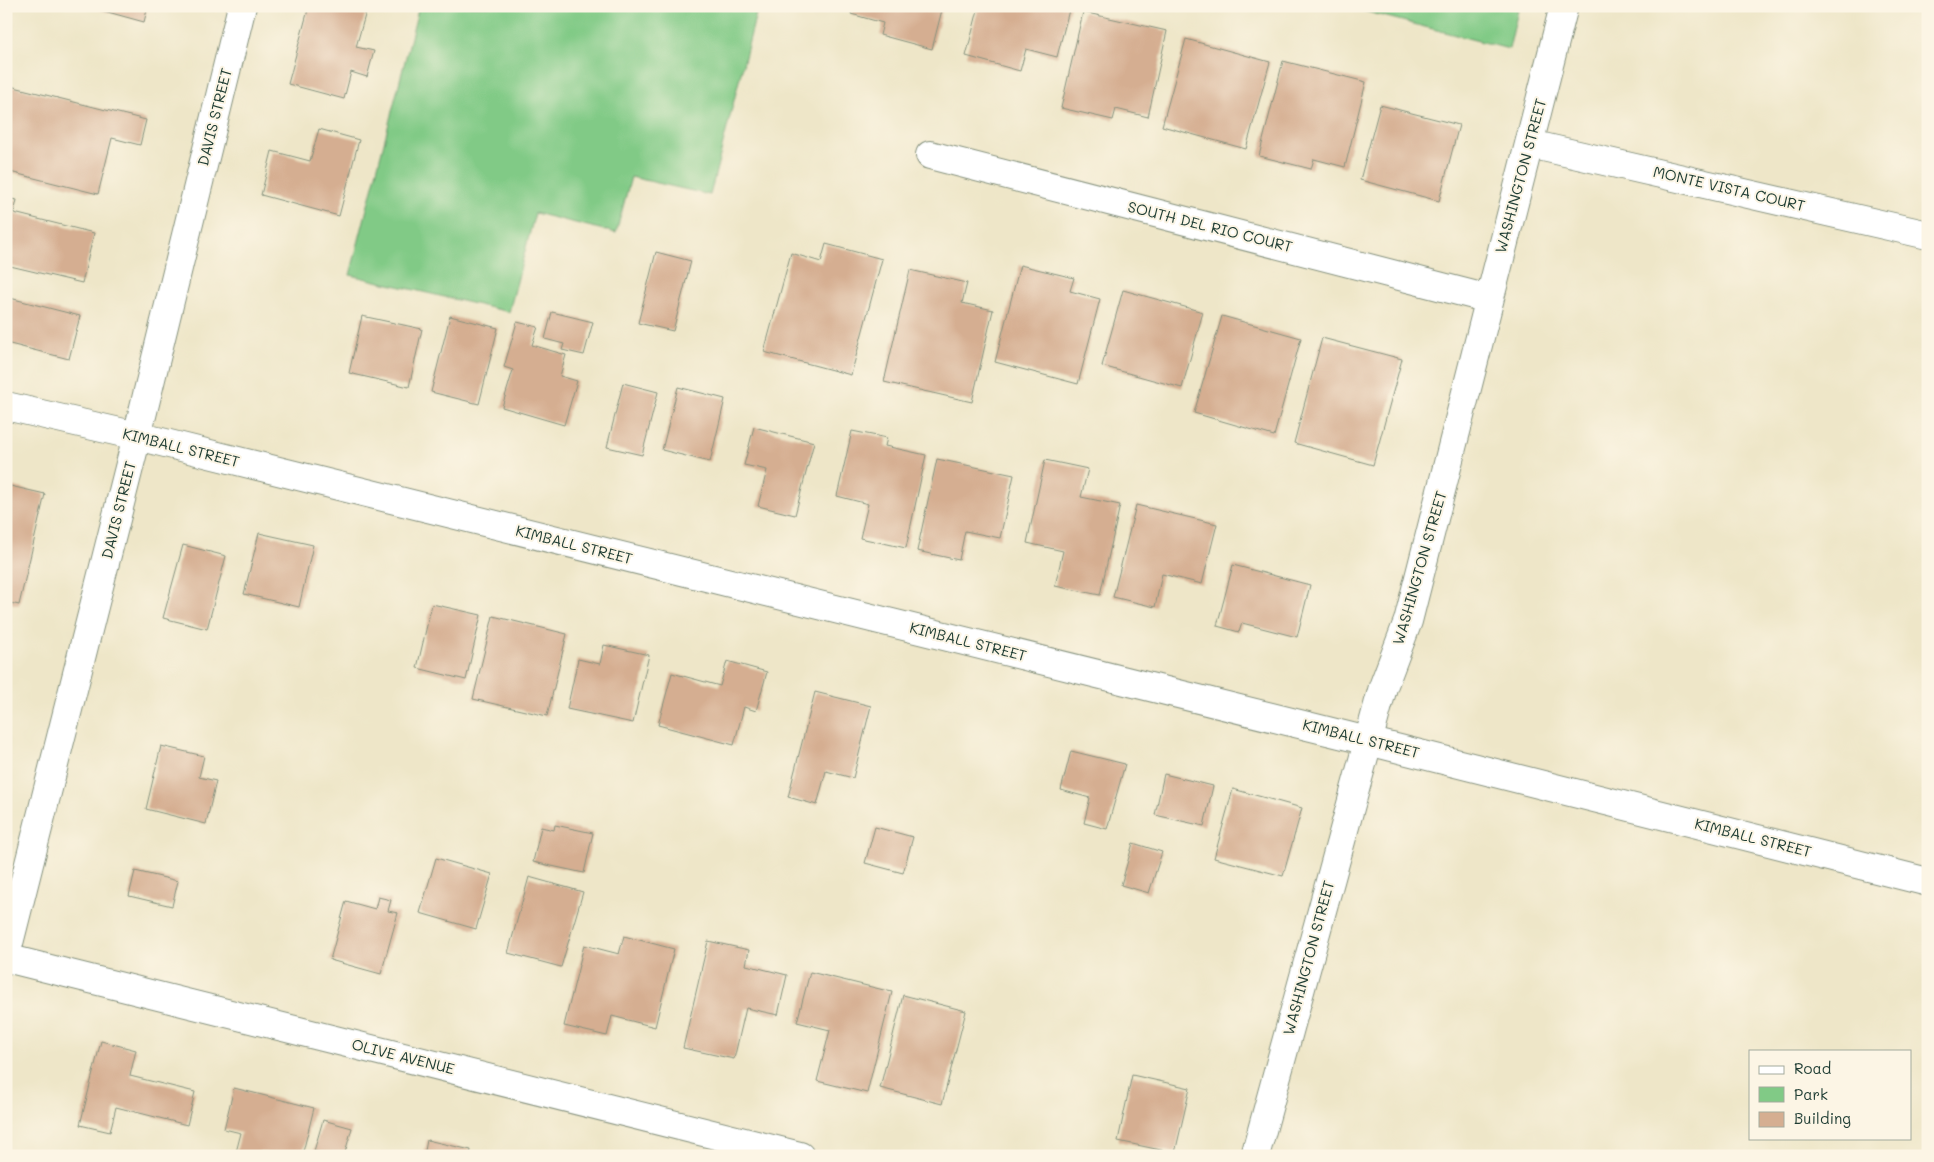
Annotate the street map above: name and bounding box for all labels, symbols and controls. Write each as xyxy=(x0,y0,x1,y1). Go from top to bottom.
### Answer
street label: DAVIS STREET xyxy=(192,66,236,168)
street label: WASHINGTON STREET xyxy=(1490,96,1550,255)
street label: MONTE VISTA COURT xyxy=(1651,161,1807,215)
street label: SOUTH DEL RIO COURT xyxy=(1126,196,1295,256)
street label: KIMBALL STREET xyxy=(121,423,242,471)
street label: DAVIS STREET xyxy=(96,459,140,561)
street label: WASHINGTON STREET xyxy=(1387,488,1451,647)
street label: KIMBALL STREET xyxy=(514,520,635,568)
street label: KIMBALL STREET xyxy=(908,617,1029,665)
street label: KIMBALL STREET xyxy=(1301,714,1422,762)
street label: KIMBALL STREET xyxy=(1693,813,1814,861)
street label: WASHINGTON STREET xyxy=(1278,878,1338,1037)
street label: OLIVE AVENUE xyxy=(350,1034,457,1079)
legend xyxy=(1749,1050,1912,1140)
text: Road xyxy=(1794,1058,1831,1078)
text: Park xyxy=(1794,1084,1828,1104)
text: Building xyxy=(1794,1108,1851,1128)

